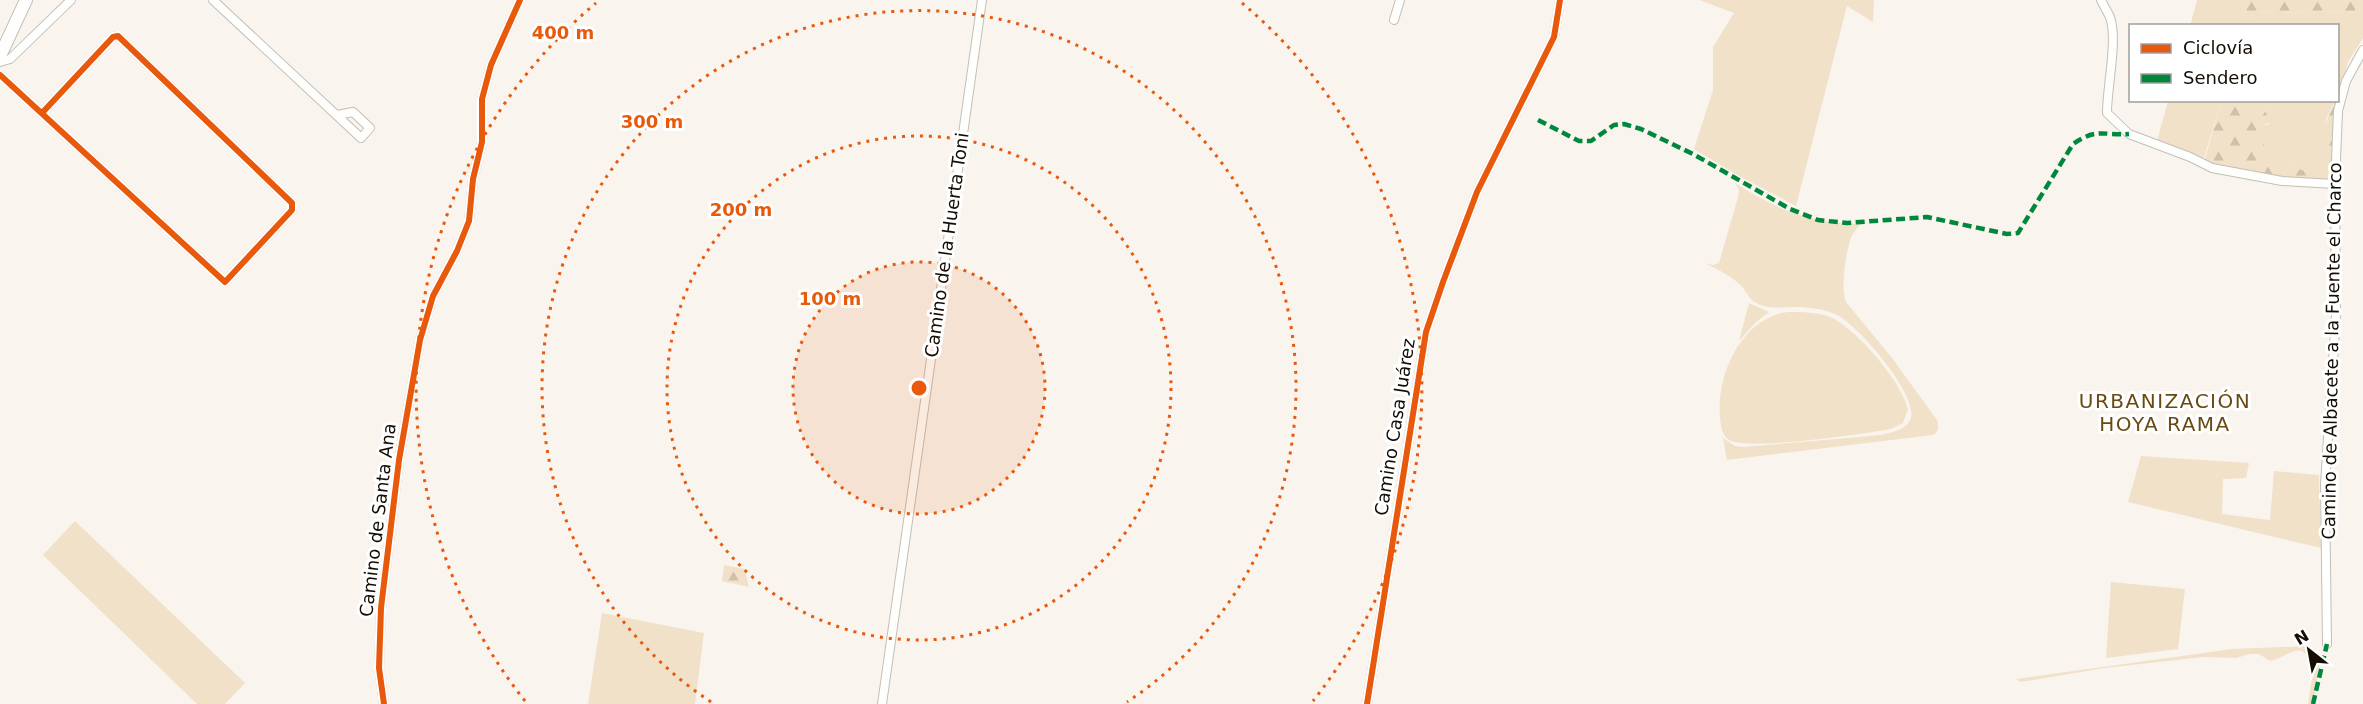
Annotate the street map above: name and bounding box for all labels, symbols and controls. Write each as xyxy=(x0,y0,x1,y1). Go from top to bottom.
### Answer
text: 400 m xyxy=(532,22,594,43)
legend xyxy=(2129,24,2339,102)
text: Ciclovía xyxy=(2183,37,2253,58)
text: Sendero xyxy=(2183,67,2257,88)
text: 300 m xyxy=(621,111,683,132)
street label: Camino de la Huerta Toni xyxy=(920,131,973,359)
street label: Camino de Albacete a la Fuente el Charco xyxy=(2318,162,2345,540)
text: 200 m xyxy=(710,199,772,220)
text: 100 m xyxy=(799,288,861,309)
street label: Camino Casa Juárez xyxy=(1370,337,1419,517)
centre of rings xyxy=(909,378,929,398)
district label: URBANIZACIÓN HOYA RAMA xyxy=(2079,389,2251,436)
street label: Camino de Santa Ana xyxy=(355,422,400,618)
north arrow xyxy=(2279,620,2339,680)
text: N xyxy=(2291,626,2312,649)

